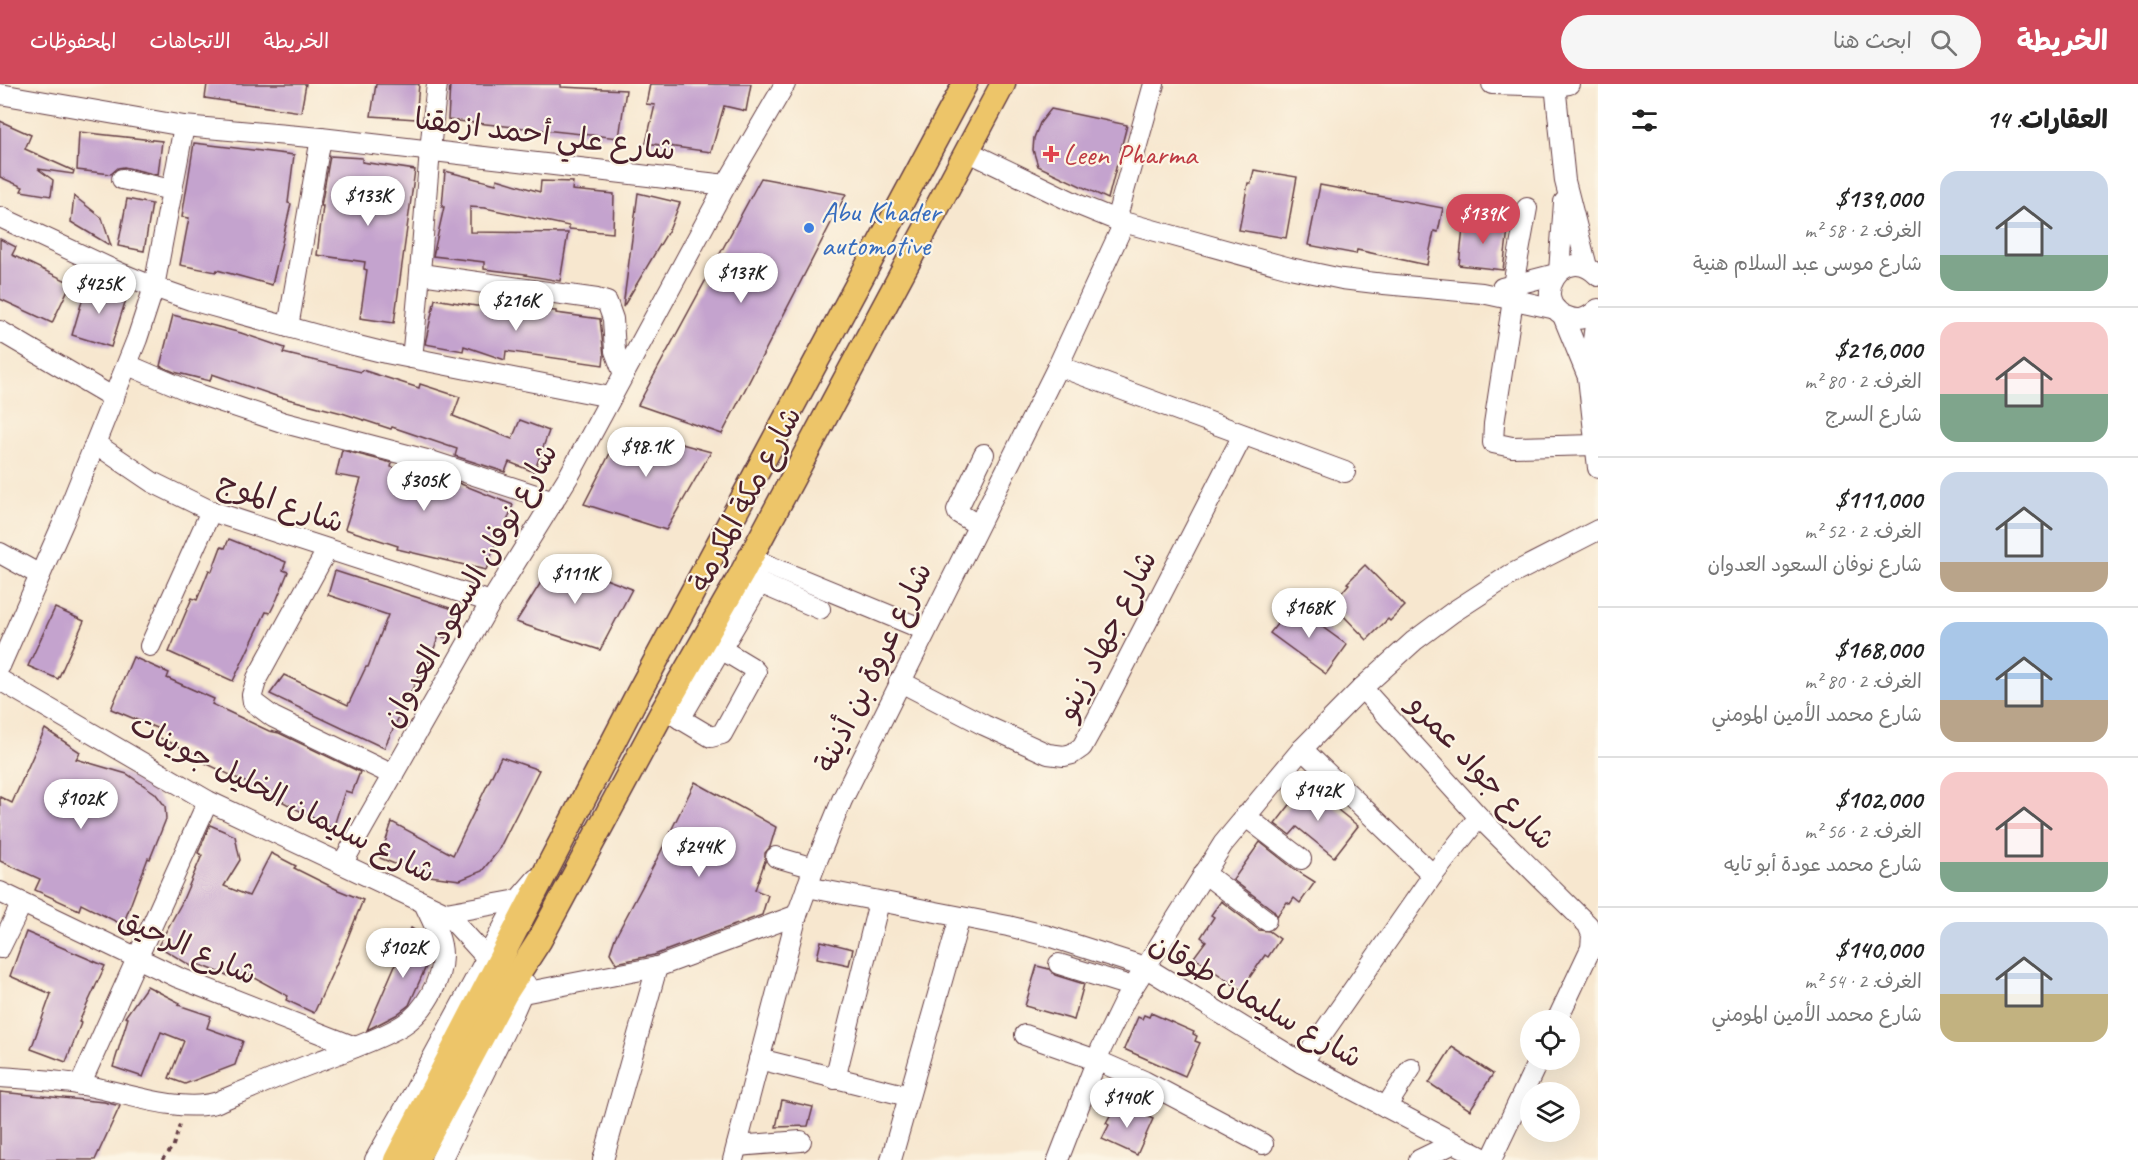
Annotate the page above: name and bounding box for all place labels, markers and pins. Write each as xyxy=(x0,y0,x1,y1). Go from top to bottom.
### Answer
place label: Leen Pharma xyxy=(1063,135,1199,173)
marker: Leen Pharma xyxy=(1044,147,1058,161)
pin: $133K xyxy=(326,176,410,227)
place label: Abu Khader automotive xyxy=(821,192,943,264)
pin: $139K xyxy=(1441,194,1525,245)
marker: Abu Khader automotive xyxy=(802,221,816,235)
pin: $137K xyxy=(699,253,783,304)
pin: $425K xyxy=(57,264,141,315)
pin: $216K xyxy=(474,281,558,332)
pin: $98.1K xyxy=(597,427,695,478)
pin: $305K xyxy=(382,461,466,512)
pin: $111K xyxy=(533,554,617,605)
pin: $168K xyxy=(1267,588,1351,639)
pin: $142K xyxy=(1276,771,1360,822)
pin: $102K xyxy=(39,779,123,830)
pin: $244K xyxy=(657,827,741,878)
pin: $102K xyxy=(361,928,445,979)
pin: $140K xyxy=(1085,1078,1169,1129)

